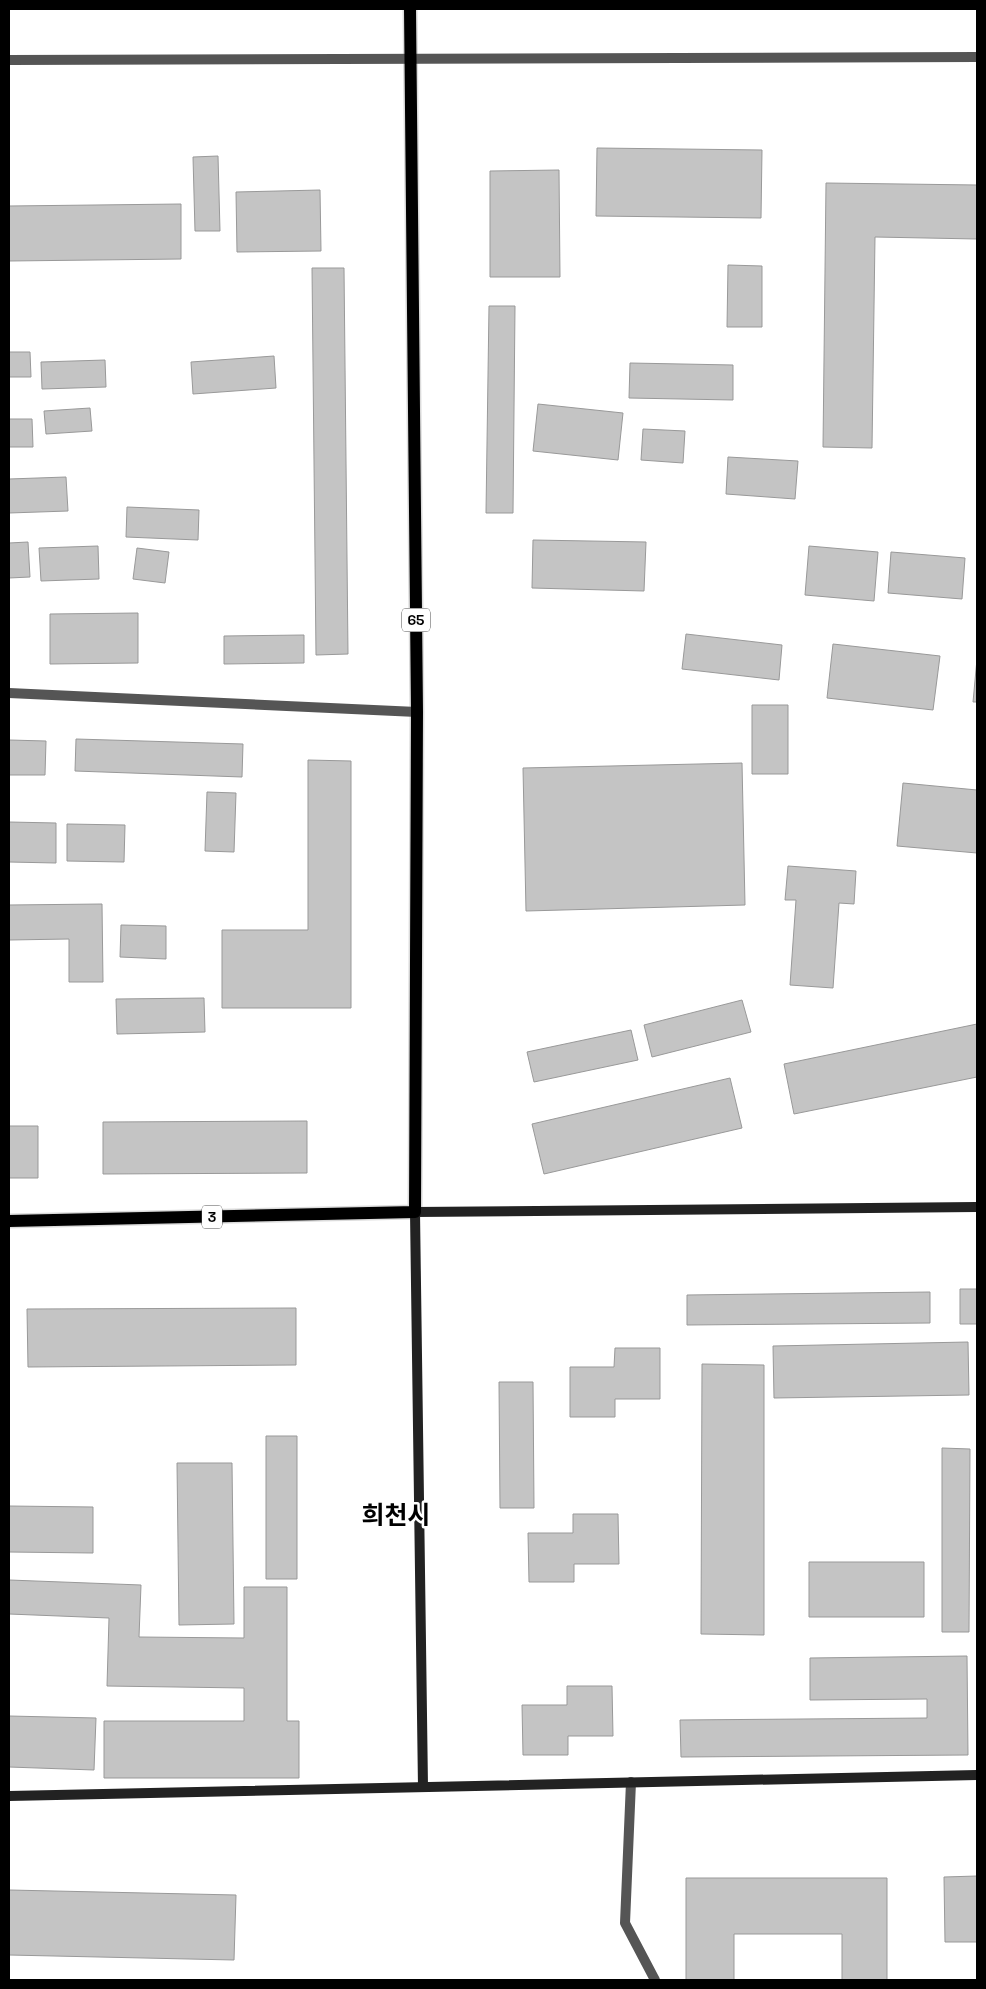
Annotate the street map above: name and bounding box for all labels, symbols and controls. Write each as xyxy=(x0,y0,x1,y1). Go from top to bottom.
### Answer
road number: 65 xyxy=(402,608,430,632)
road number: 3 xyxy=(202,1206,222,1228)
district label: 희천시 xyxy=(361,1499,431,1531)

